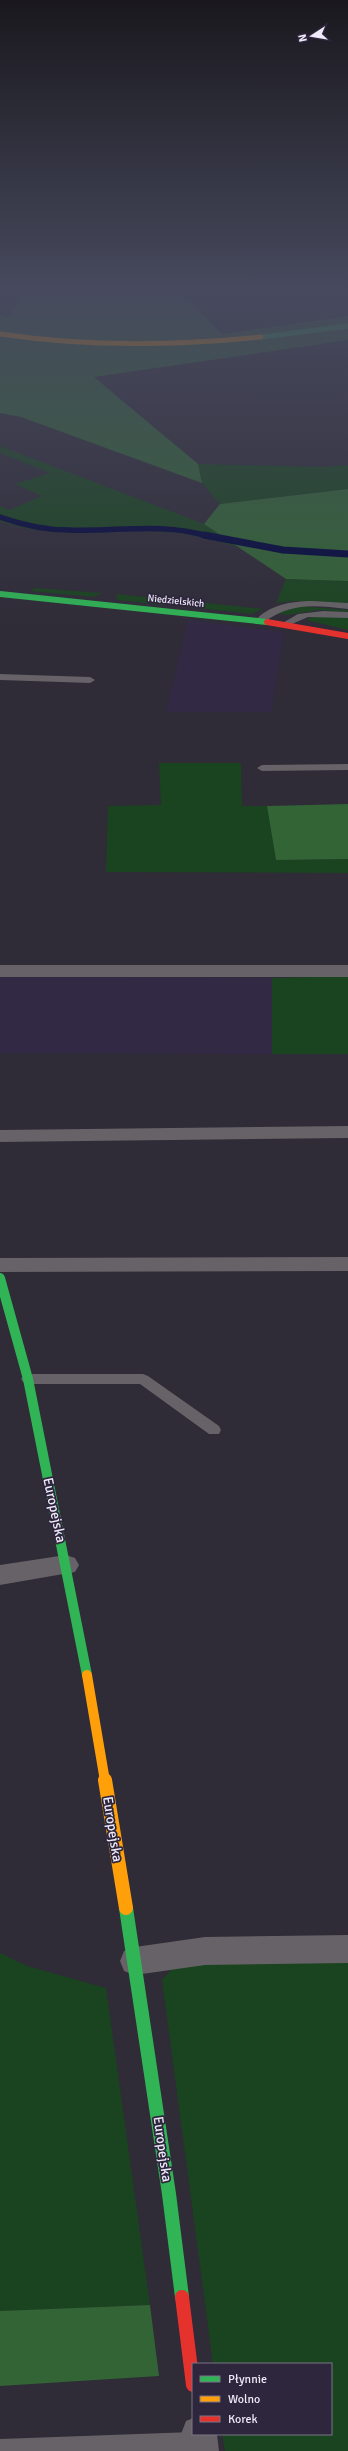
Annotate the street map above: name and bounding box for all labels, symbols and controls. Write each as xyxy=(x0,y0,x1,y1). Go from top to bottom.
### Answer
north arrow xyxy=(292,16,332,56)
text: N xyxy=(296,33,310,43)
street label: Niedzielskich xyxy=(147,592,205,610)
street label: Europejska xyxy=(39,1476,70,1544)
street label: Europejska xyxy=(99,1795,126,1863)
street label: Europejska xyxy=(149,2115,176,2183)
legend xyxy=(192,2363,332,2435)
text: Płynnie xyxy=(228,2372,267,2387)
text: Wolno xyxy=(228,2392,260,2407)
text: Korek xyxy=(228,2412,257,2427)

